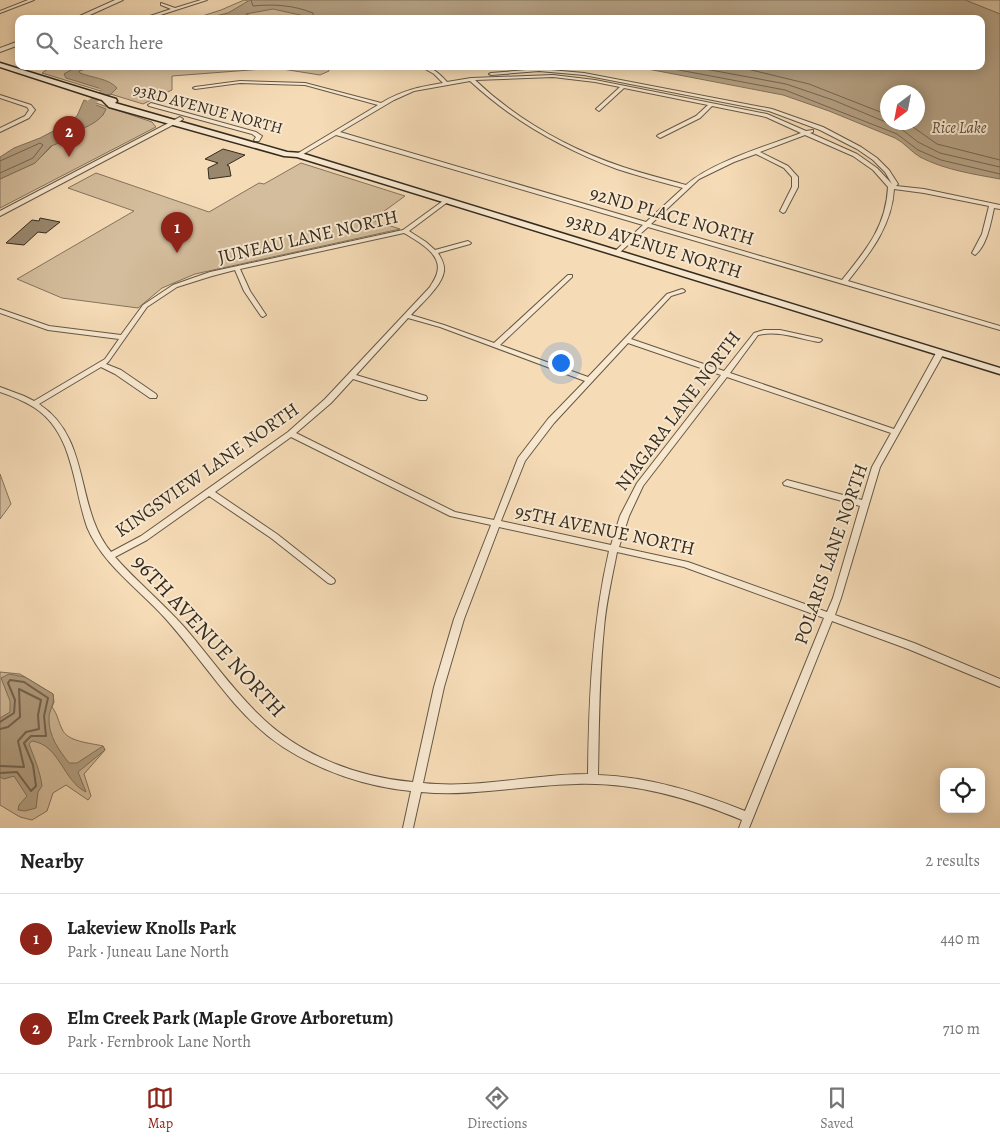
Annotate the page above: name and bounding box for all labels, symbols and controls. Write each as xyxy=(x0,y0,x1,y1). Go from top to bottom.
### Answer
search box xyxy=(15,15,985,70)
icon: search xyxy=(33,29,61,57)
text: Search here xyxy=(73,30,163,56)
street label: 93RD AVENUE NORTH xyxy=(131,78,285,140)
north arrow xyxy=(880,85,925,130)
pin: 2 xyxy=(53,116,85,157)
water label: Rice Lake xyxy=(932,117,987,139)
street label: 92ND PLACE NORTH xyxy=(587,180,757,252)
street label: JUNEAU LANE NORTH xyxy=(215,204,401,270)
street label: 93RD AVENUE NORTH xyxy=(563,207,745,285)
pin: 1 xyxy=(161,212,193,253)
street label: NIAGARA LANE NORTH xyxy=(609,326,747,496)
your location xyxy=(548,350,574,376)
street label: KINGSVIEW LANE NORTH xyxy=(110,396,304,544)
street label: POLARIS LANE NORTH xyxy=(788,460,874,648)
street label: 95TH AVENUE NORTH xyxy=(513,498,697,562)
street label: 96TH AVENUE NORTH xyxy=(125,548,293,724)
map controls xyxy=(940,768,985,813)
button: locate xyxy=(940,768,985,813)
text: Nearby xyxy=(20,847,83,875)
text: 2 results xyxy=(925,850,980,872)
text: Lakeview Knolls Park xyxy=(67,915,236,941)
text: 1 xyxy=(33,928,39,950)
text: 440 m xyxy=(940,928,980,950)
text: Park · Juneau Lane North xyxy=(67,941,229,963)
text: Elm Creek Park (Maple Grove Arboretum) xyxy=(67,1005,394,1031)
text: 2 xyxy=(32,1018,40,1040)
text: 710 m xyxy=(943,1018,980,1040)
text: Park · Fernbrook Lane North xyxy=(67,1031,251,1053)
tab: Map xyxy=(146,1084,174,1133)
tab: Directions xyxy=(467,1084,527,1133)
tab: Saved xyxy=(820,1084,854,1133)

